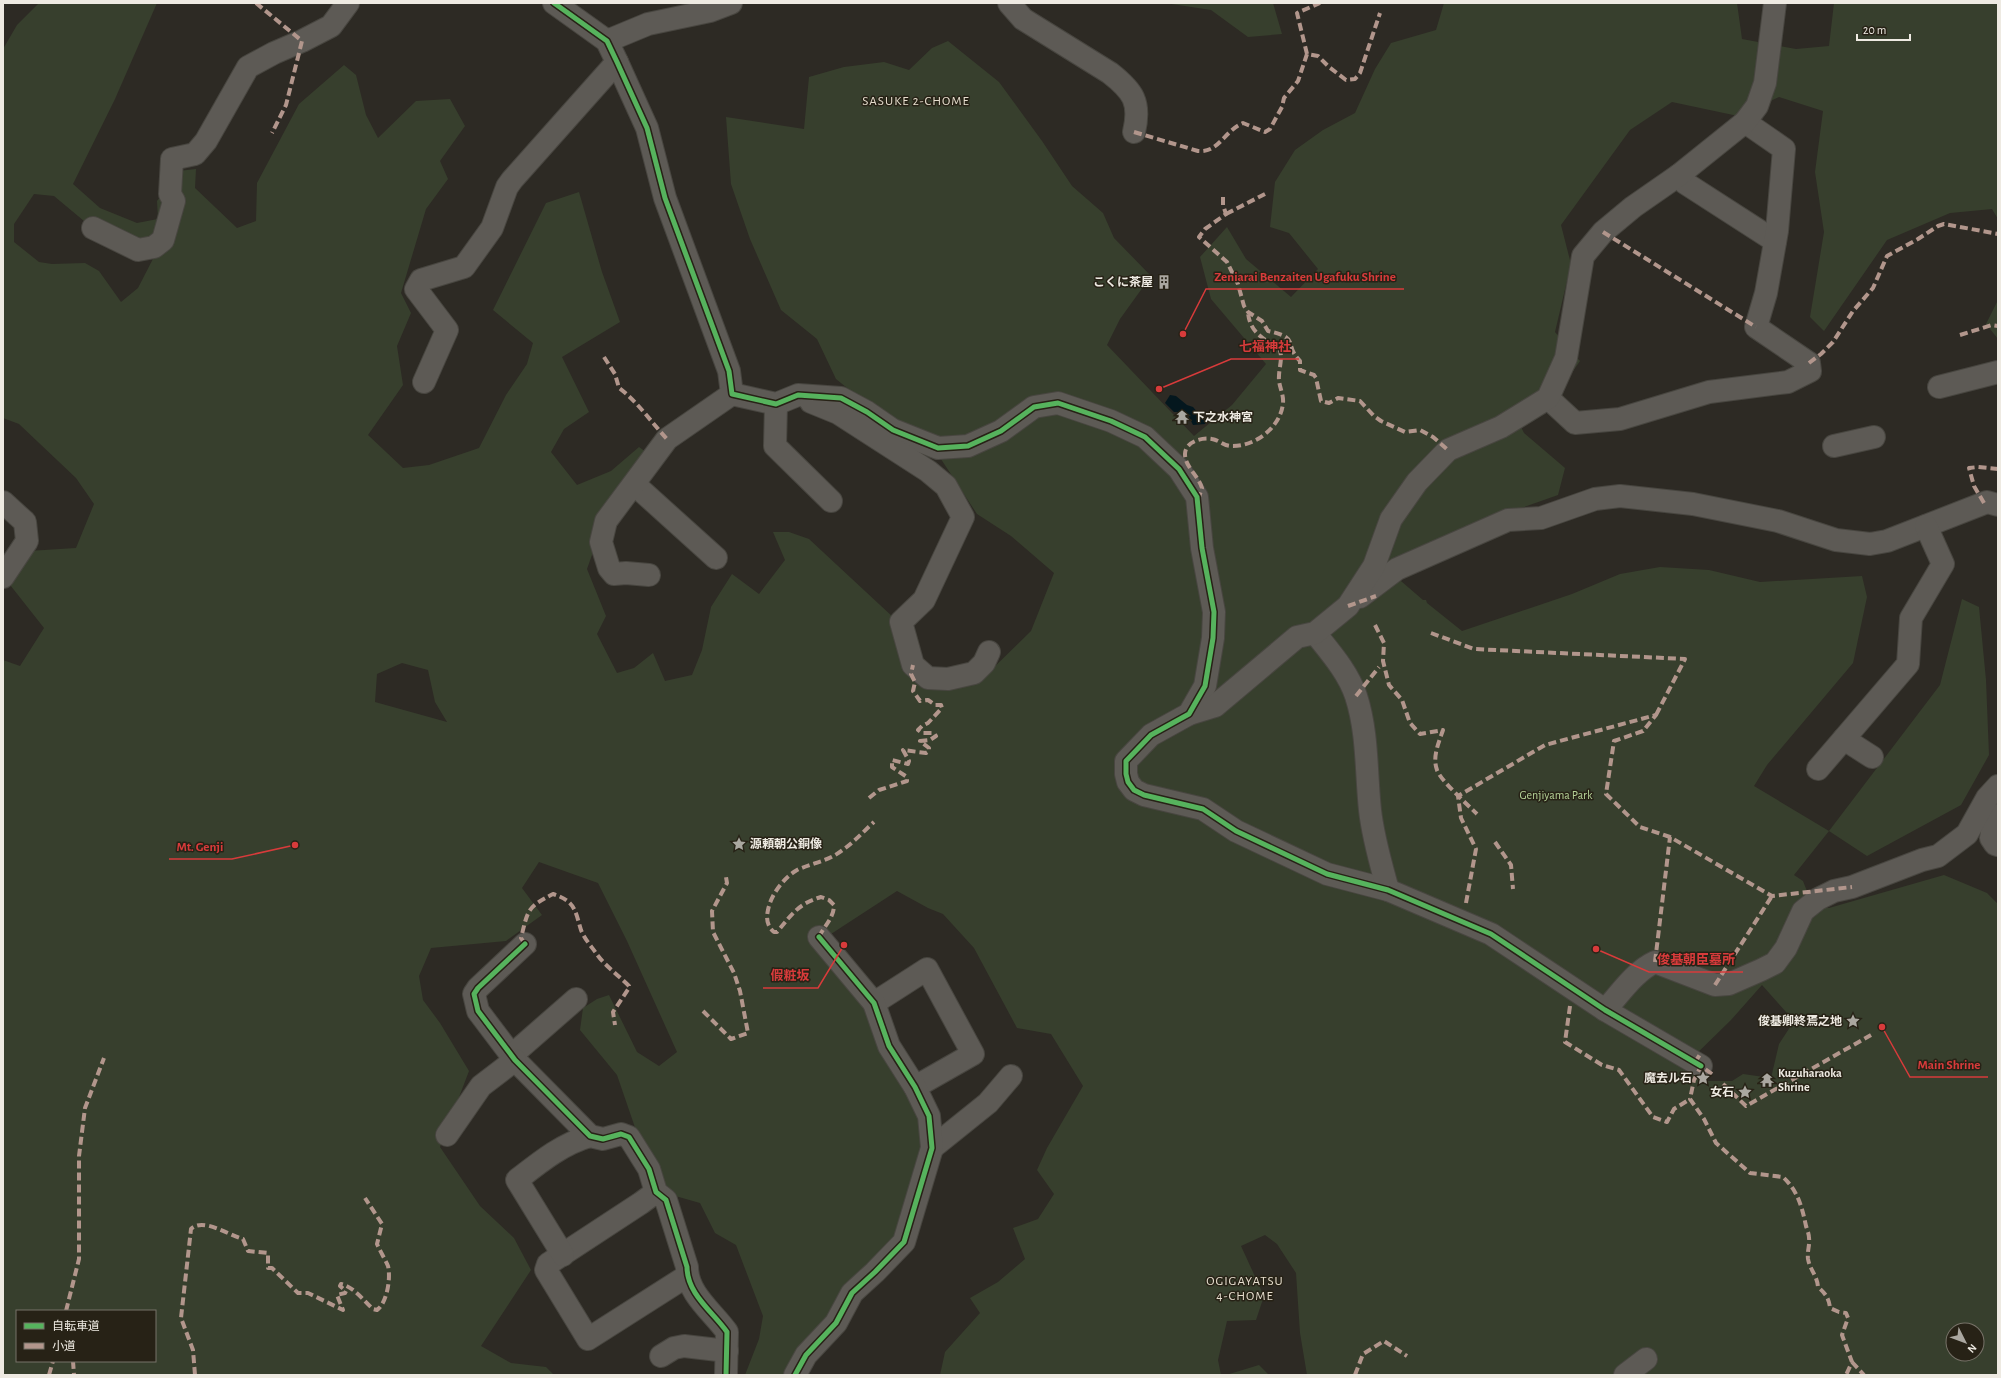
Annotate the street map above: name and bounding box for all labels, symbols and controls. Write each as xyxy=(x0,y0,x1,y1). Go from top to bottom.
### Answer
scale bar xyxy=(1857,16,1910,42)
text: 20 m xyxy=(1863,24,1886,36)
district label: SASUKE 2-CHOME xyxy=(862,95,970,108)
callout: Zeniarai Benzaiten Ugafuku Shrine xyxy=(1206,264,1404,289)
text: Zeniarai Benzaiten Ugafuku Shrine xyxy=(1214,271,1396,284)
building icon: こくに茶屋 xyxy=(1156,274,1172,290)
place label: こくに茶屋 xyxy=(1093,276,1153,288)
callout: 七福神社 xyxy=(1231,334,1299,359)
text: 七福神社 xyxy=(1239,339,1291,354)
temple icon: 下之水神宮 xyxy=(1174,409,1190,425)
place label: 下之水神宮 xyxy=(1193,410,1253,423)
park label: Genjiyama Park xyxy=(1520,789,1593,802)
callout: Mt. Genji xyxy=(169,834,232,859)
place icon: 源頼朝公銅像 xyxy=(731,836,747,852)
place label: 源頼朝公銅像 xyxy=(750,837,822,850)
text: Mt. Genji xyxy=(177,841,223,854)
callout: 俊基朝臣墓所 xyxy=(1649,947,1743,972)
text: 俊基朝臣墓所 xyxy=(1657,952,1735,967)
callout: 假粧坂 xyxy=(763,963,818,988)
text: 假粧坂 xyxy=(770,968,810,983)
place icon: 俊基卿終焉之地 xyxy=(1845,1013,1861,1029)
place label: 俊基卿終焉之地 xyxy=(1758,1014,1842,1027)
callout: Main Shrine xyxy=(1910,1052,1988,1077)
text: Main Shrine xyxy=(1918,1059,1980,1072)
place label: Kuzuharaoka Shrine xyxy=(1778,1067,1842,1093)
place icon: 魔去ル石 xyxy=(1695,1070,1711,1086)
place label: 魔去ル石 xyxy=(1644,1072,1692,1084)
temple icon: Kuzuharaoka Shrine xyxy=(1759,1072,1775,1088)
place icon: 女石 xyxy=(1737,1084,1753,1100)
place label: 女石 xyxy=(1710,1085,1734,1098)
district label: OGIGAYATSU 4-CHOME xyxy=(1206,1275,1284,1303)
legend xyxy=(16,1310,156,1362)
text: 自転車道 xyxy=(52,1319,100,1332)
north arrow xyxy=(1945,1322,1985,1362)
text: 小道 xyxy=(52,1339,76,1352)
text: N xyxy=(1965,1342,1979,1355)

